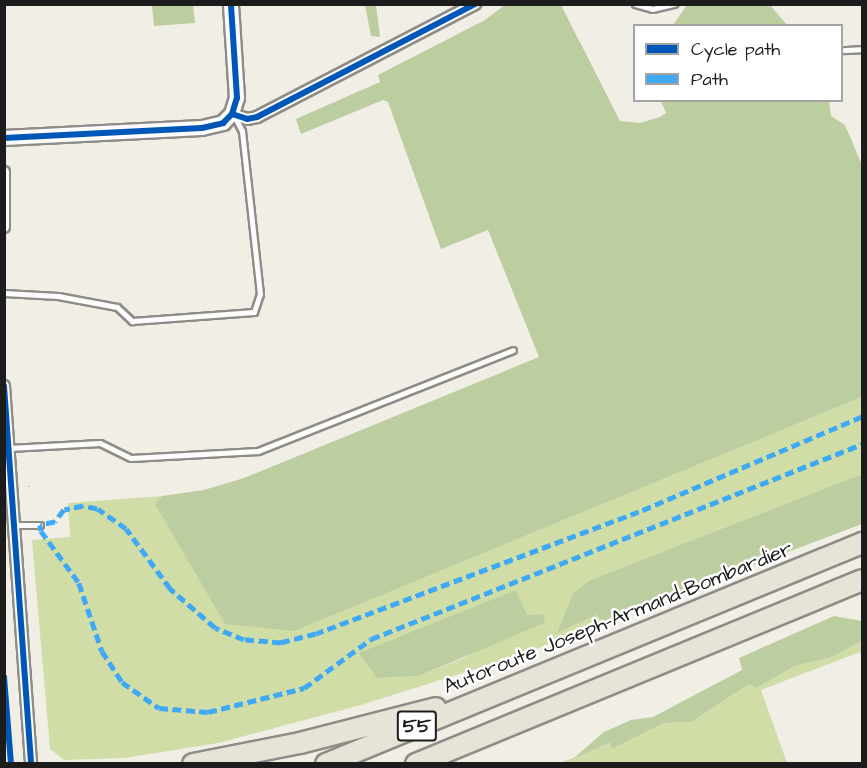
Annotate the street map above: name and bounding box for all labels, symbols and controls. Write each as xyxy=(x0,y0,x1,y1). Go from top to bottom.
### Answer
legend xyxy=(633,24,843,102)
text: Cycle path xyxy=(691,37,780,62)
text: Path xyxy=(691,67,728,92)
street label: Autoroute Joseph-Armand-Bombardier xyxy=(440,536,796,700)
road number: 55 xyxy=(396,709,438,743)

